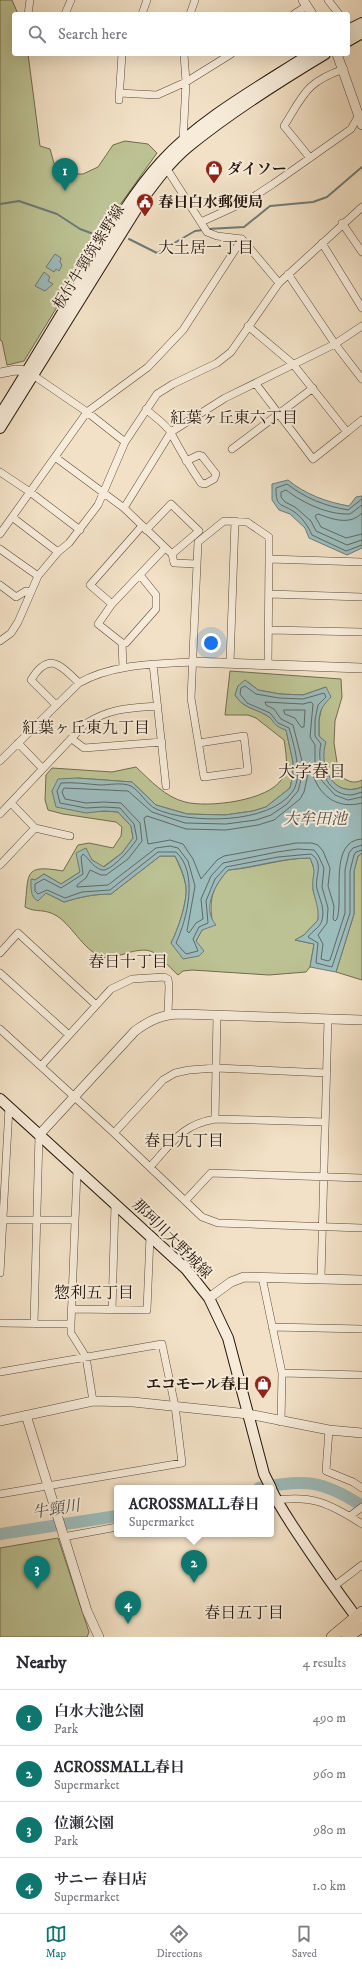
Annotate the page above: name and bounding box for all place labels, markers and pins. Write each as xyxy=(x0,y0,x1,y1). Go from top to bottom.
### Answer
pin: 1 xyxy=(52,158,78,191)
shop icon: ダイソー xyxy=(204,159,224,184)
place label: ダイソー xyxy=(227,160,287,179)
public building icon: 春日白水郵便局 xyxy=(135,192,155,217)
place label: 春日白水郵便局 xyxy=(158,193,263,212)
shop icon: エコモール春日 xyxy=(253,1374,273,1399)
place label: エコモール春日 xyxy=(146,1375,250,1394)
pin: 2 xyxy=(181,1550,207,1583)
pin: 3 xyxy=(24,1556,50,1589)
pin: 4 xyxy=(115,1591,141,1624)

